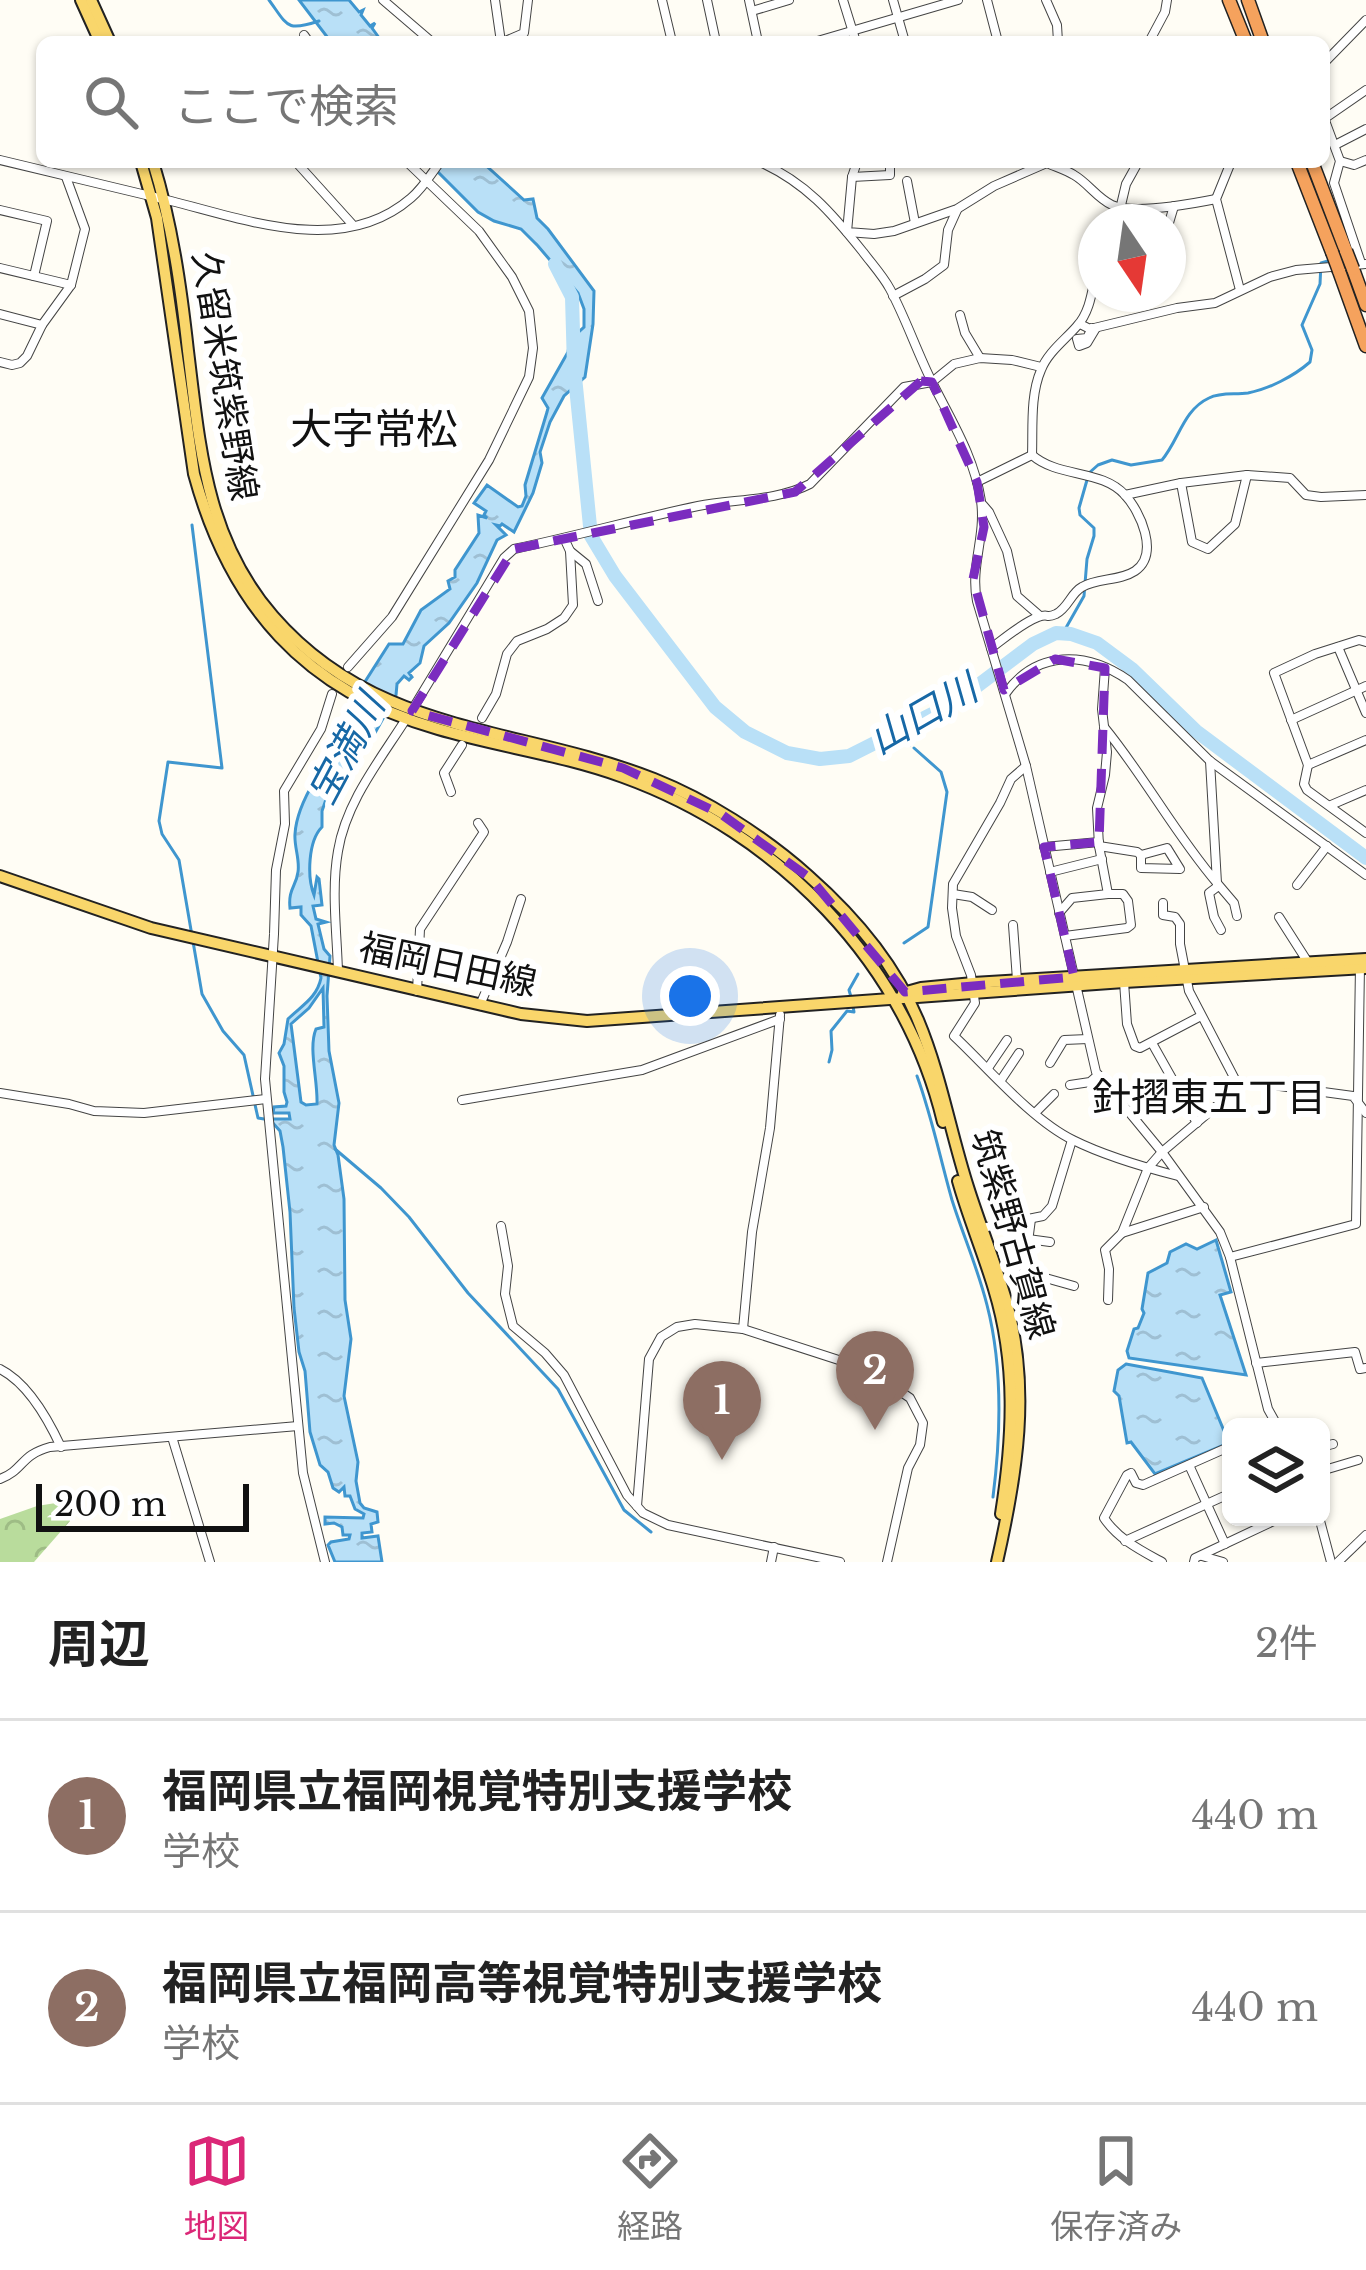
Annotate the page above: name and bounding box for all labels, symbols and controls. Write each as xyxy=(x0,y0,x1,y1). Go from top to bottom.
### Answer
search box xyxy=(36,36,1330,168)
icon: search xyxy=(78,69,144,135)
text: ここで検索 xyxy=(174,78,399,134)
north arrow xyxy=(1078,204,1186,312)
street label: 久留米筑紫野線 xyxy=(183,248,267,504)
district label: 大字常松 xyxy=(290,403,458,455)
water label: 山口川 xyxy=(860,662,989,764)
water label: 宝満川 xyxy=(297,682,397,812)
street label: 福岡日田線 xyxy=(355,924,541,1006)
your location xyxy=(660,966,720,1026)
district label: 針摺東五丁目 xyxy=(1092,1073,1326,1122)
street label: 筑紫野古賀線 xyxy=(962,1124,1064,1344)
pin: 2 xyxy=(836,1331,914,1430)
pin: 1 xyxy=(683,1361,761,1460)
map controls xyxy=(1222,1418,1330,1526)
button: layers xyxy=(1222,1418,1330,1526)
scale bar xyxy=(36,1478,249,1531)
text: 200 m xyxy=(54,1484,166,1525)
text: 周辺 xyxy=(48,1613,150,1676)
text: 2件 xyxy=(1255,1619,1318,1668)
text: 福岡県立福岡視覚特別支援学校 xyxy=(162,1763,792,1819)
text: 1 xyxy=(78,1791,96,1840)
text: 440 m xyxy=(1191,1791,1318,1840)
text: 学校 xyxy=(162,1827,240,1876)
text: 福岡県立福岡高等視覚特別支援学校 xyxy=(162,1955,882,2011)
text: 2 xyxy=(74,1983,100,2032)
text: 440 m xyxy=(1191,1983,1318,2032)
text: 学校 xyxy=(162,2019,240,2068)
tab: 地図 xyxy=(184,2128,250,2248)
tab: 経路 xyxy=(617,2128,683,2248)
tab: 保存済み xyxy=(1050,2128,1182,2248)

